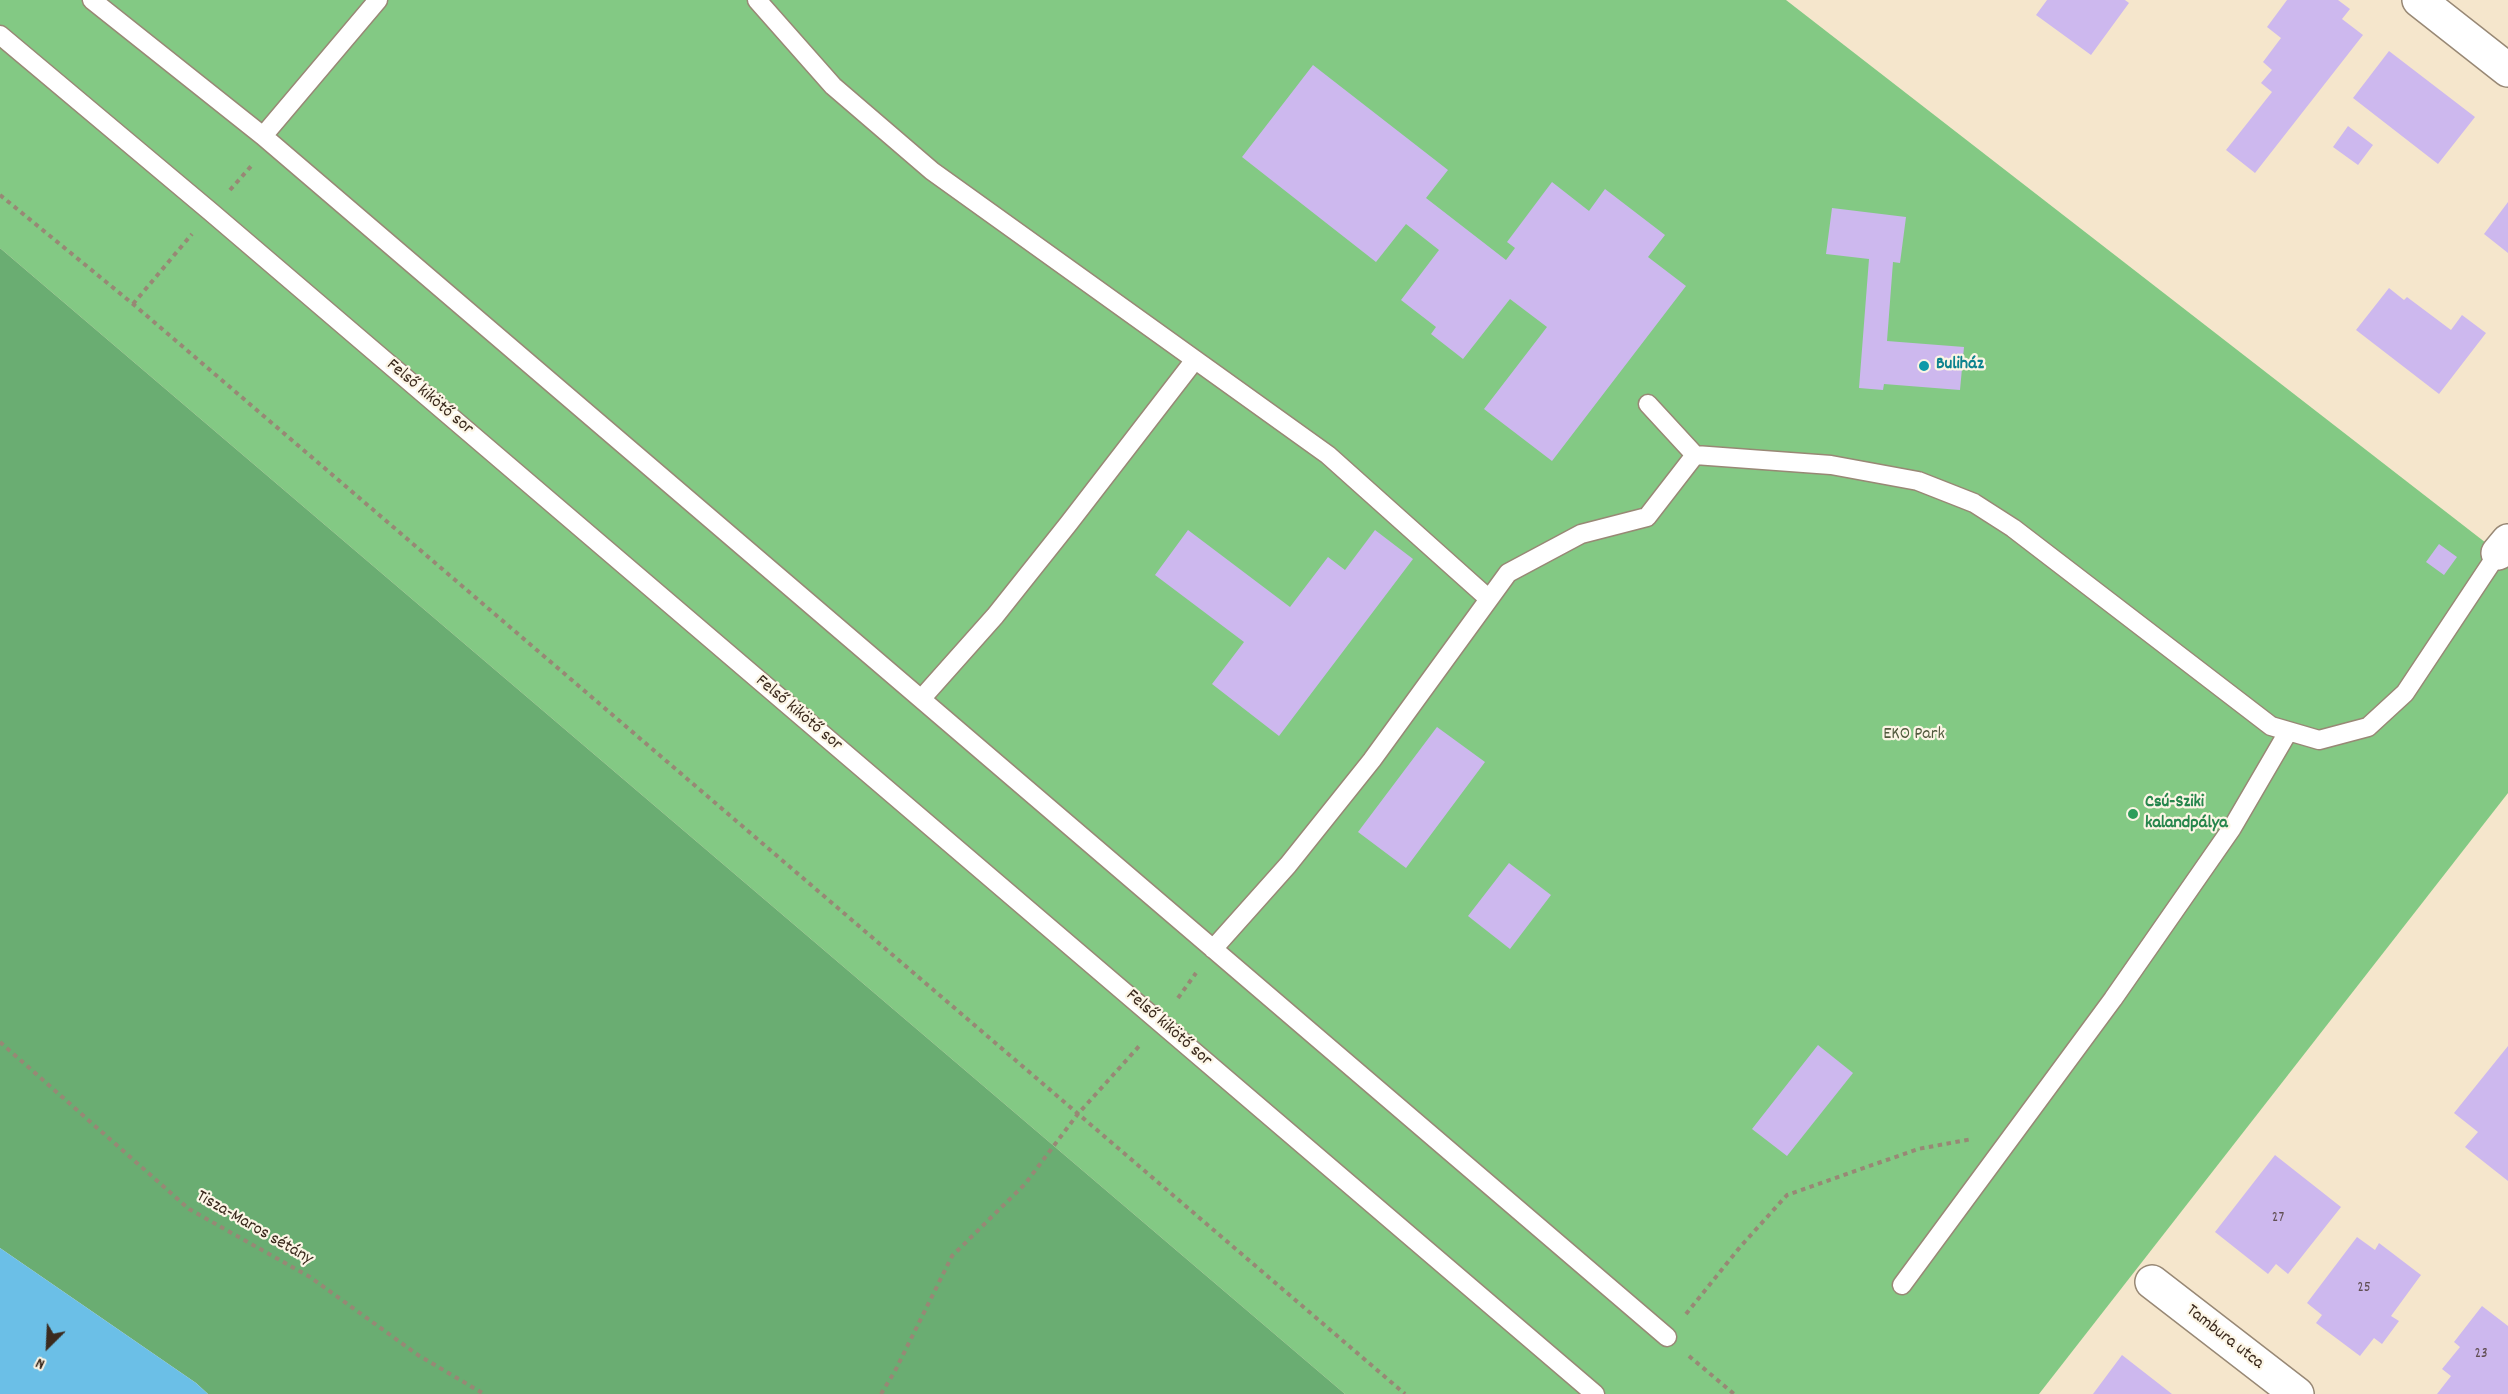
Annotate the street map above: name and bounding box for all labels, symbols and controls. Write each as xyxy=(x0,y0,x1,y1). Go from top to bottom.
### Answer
street label: Felső kikötő sor xyxy=(381,355,477,441)
place label: Buliház xyxy=(1936,355,1984,377)
marker: Buliház xyxy=(1917,359,1931,373)
street label: Felső kikötő sor xyxy=(750,671,846,757)
park label: EKO Park xyxy=(1883,725,1945,747)
place label: Csú-Sziki kalandpálya xyxy=(2145,793,2228,836)
marker: Csú-Sziki kalandpálya xyxy=(2126,807,2140,821)
street label: Felső kikötő sor xyxy=(1121,986,1215,1072)
street label: Tisza-Maros sétány xyxy=(192,1187,316,1271)
house number: 27 xyxy=(2272,1210,2284,1228)
house number: 25 xyxy=(2357,1280,2371,1298)
street label: Tambura utca xyxy=(2181,1301,2267,1375)
north arrow xyxy=(18,1316,78,1376)
house number: 23 xyxy=(2474,1346,2488,1364)
text: N xyxy=(32,1351,49,1375)

